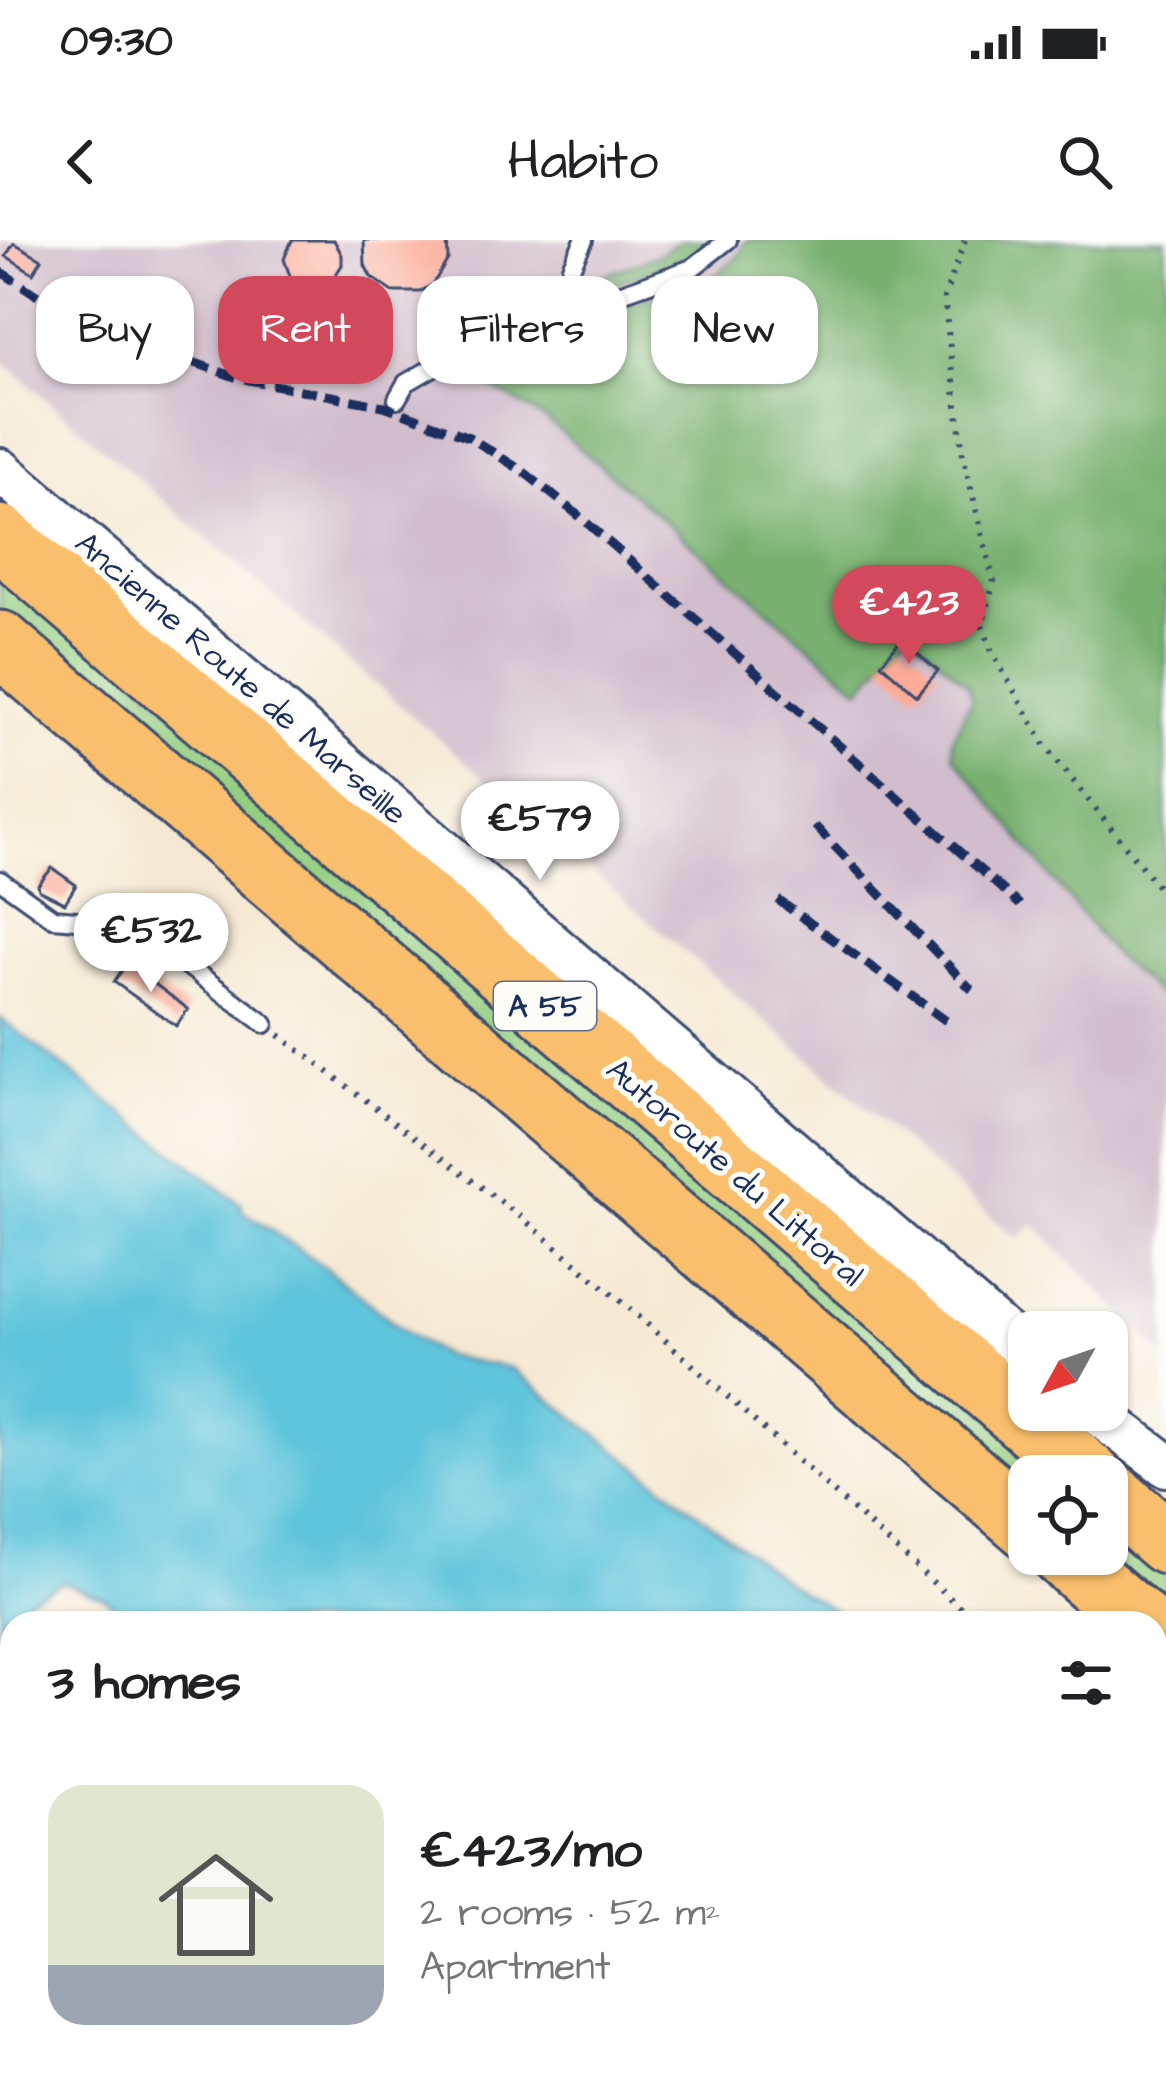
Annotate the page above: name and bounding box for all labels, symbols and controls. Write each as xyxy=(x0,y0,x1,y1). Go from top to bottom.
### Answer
text: 09:30 xyxy=(60,11,173,73)
text: Habito xyxy=(508,125,658,200)
icon: back xyxy=(48,129,114,195)
icon: search xyxy=(1052,129,1118,195)
chip: Buy xyxy=(36,276,194,384)
chip: Rent xyxy=(218,276,393,384)
chip: Filters xyxy=(417,276,627,384)
chip: New xyxy=(651,276,818,384)
street label: Ancienne Route de Marseille xyxy=(65,521,417,836)
pin: €423 xyxy=(838,565,980,667)
text: €423 xyxy=(859,577,959,631)
pin: €579 xyxy=(469,781,611,883)
text: €579 xyxy=(488,793,592,847)
pin: €532 xyxy=(80,893,222,995)
text: €532 xyxy=(101,905,201,959)
road number: A 55 xyxy=(494,982,596,1030)
street label: Autoroute du Littoral xyxy=(596,1048,874,1297)
north arrow xyxy=(1008,1311,1128,1431)
map controls xyxy=(1008,1311,1128,1575)
button: locate xyxy=(1008,1455,1128,1575)
text: 3 homes xyxy=(48,1648,241,1719)
icon: filters xyxy=(1053,1650,1119,1716)
text: €423/mo xyxy=(420,1816,642,1887)
icon: home xyxy=(144,1833,288,1977)
text: 2 rooms · 52 m² xyxy=(420,1887,721,1941)
text: Apartment xyxy=(420,1941,611,1995)

